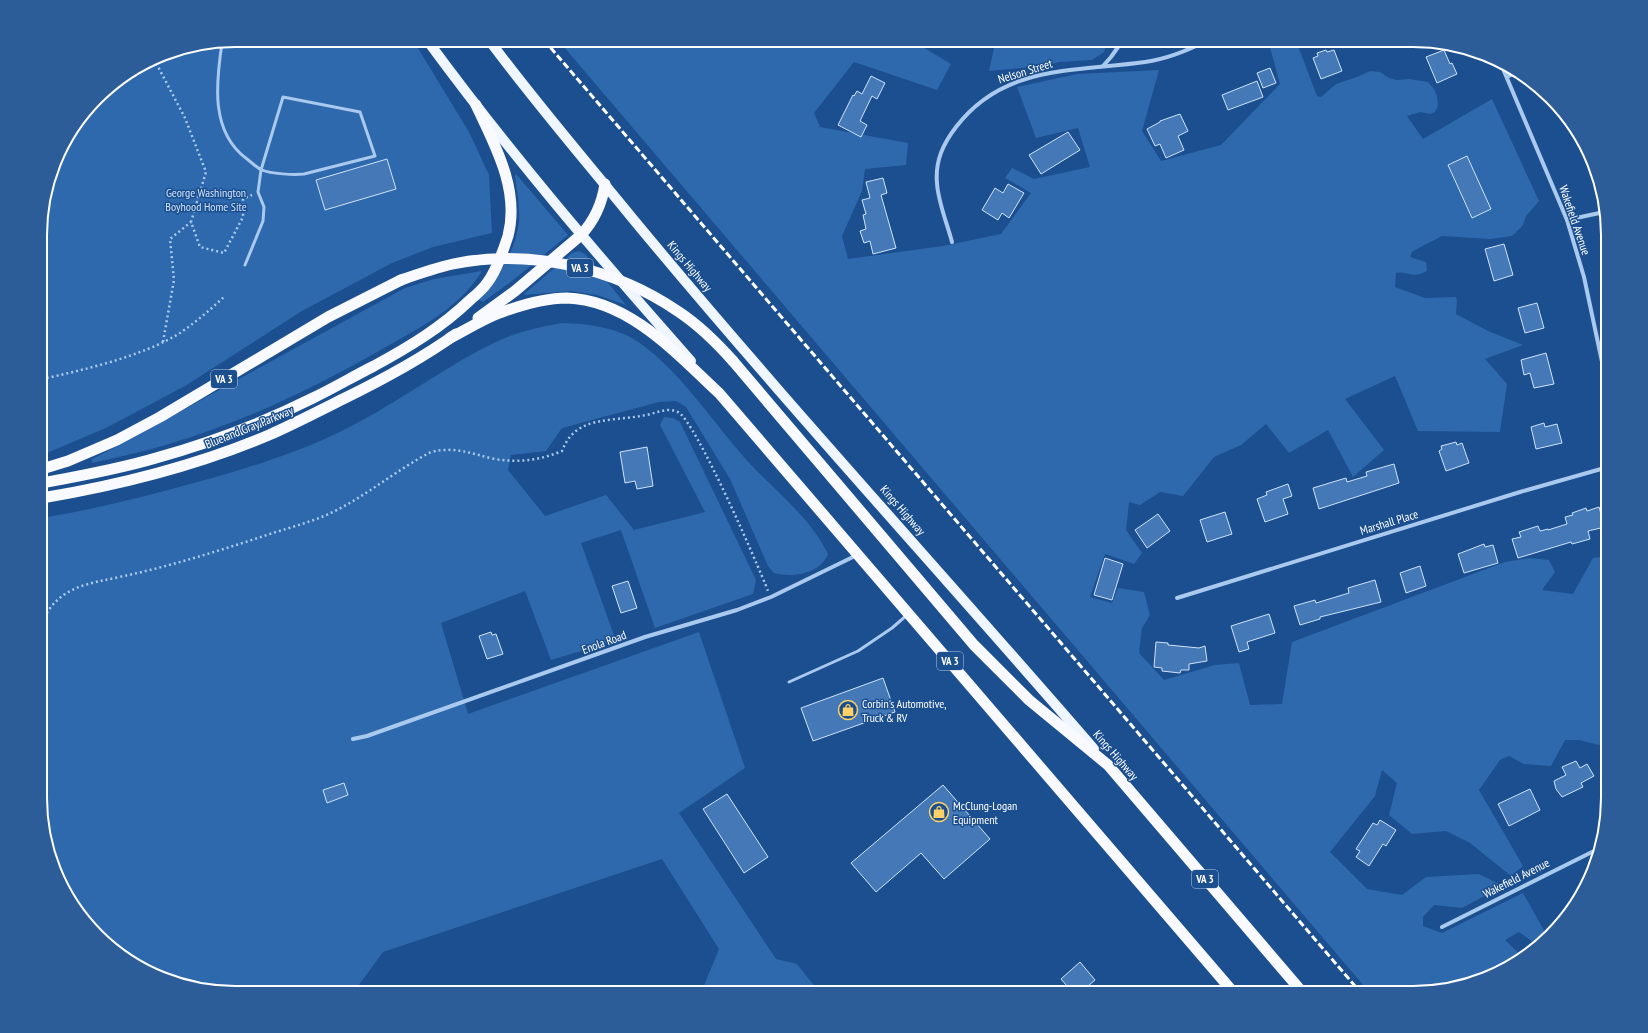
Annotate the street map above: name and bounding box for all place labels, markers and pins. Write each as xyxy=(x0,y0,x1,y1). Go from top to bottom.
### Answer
place label: Corbin's Automotive, Truck & RV xyxy=(862,696,947,725)
shop icon: Corbin's Automotive, Truck & RV xyxy=(837,699,859,721)
place label: McClung-Logan Equipment xyxy=(953,798,1017,827)
shop icon: McClung-Logan Equipment xyxy=(928,801,950,823)

